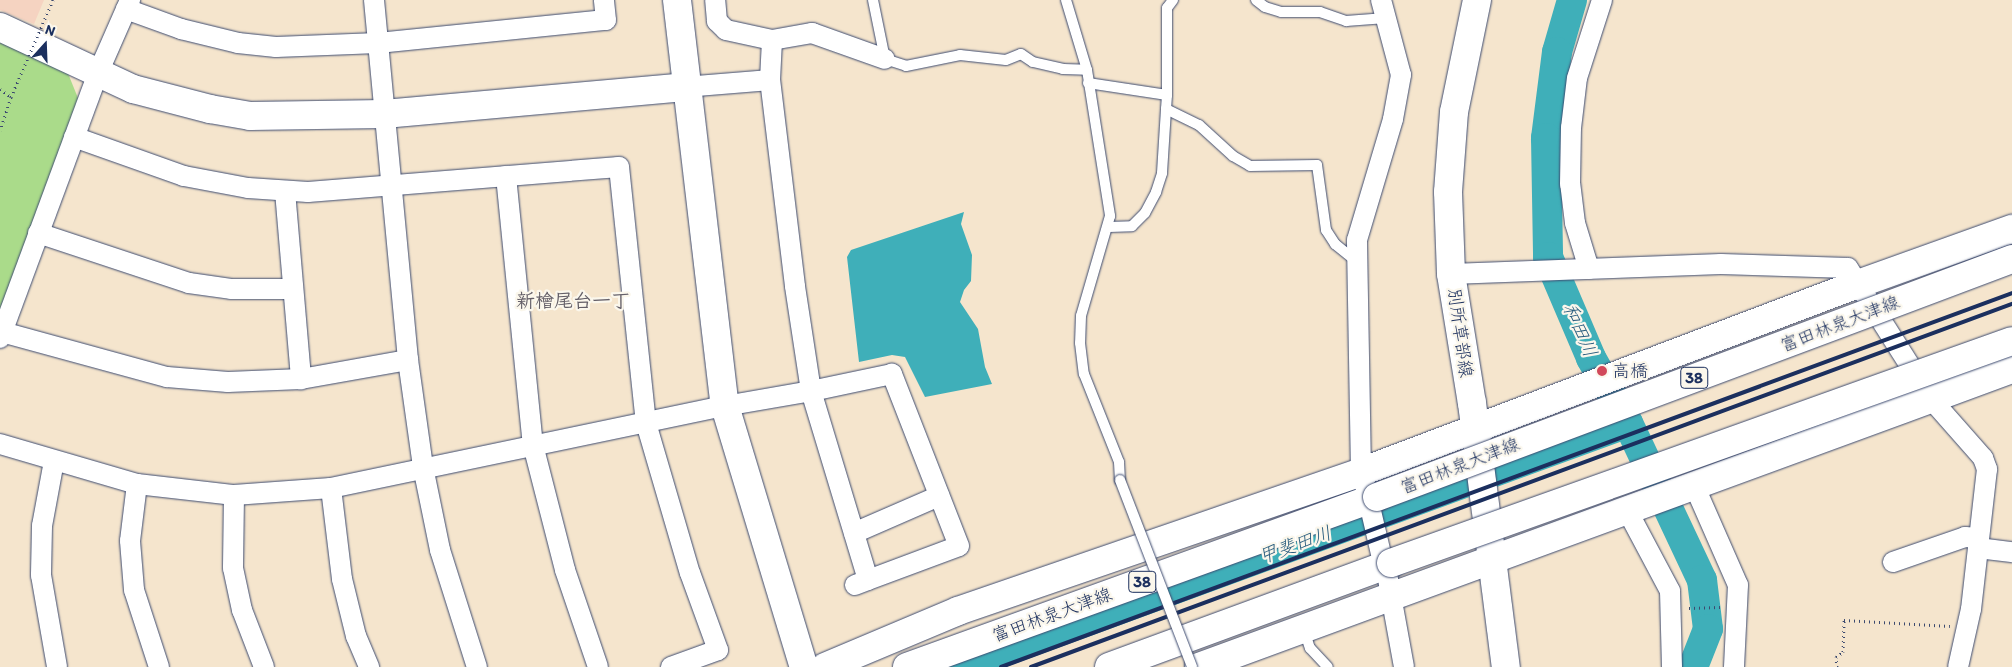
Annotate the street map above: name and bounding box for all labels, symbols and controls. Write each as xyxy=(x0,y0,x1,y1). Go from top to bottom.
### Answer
north arrow xyxy=(20,20,70,70)
text: N xyxy=(43,21,58,40)
street label: 別所草部線 xyxy=(1443,287,1477,379)
district label: 新檜尾台一丁 xyxy=(516,290,630,312)
street label: 富田林泉大津線 xyxy=(1777,291,1903,357)
water label: 和田川 xyxy=(1558,299,1602,361)
place label: 高橋 xyxy=(1612,360,1648,382)
road number: 38 xyxy=(1680,364,1708,392)
marker: 高橋 xyxy=(1596,365,1608,377)
street label: 富田林泉大津線 xyxy=(1397,433,1523,499)
water label: 甲斐田川 xyxy=(1255,521,1335,569)
road number: 38 xyxy=(1128,568,1156,596)
street label: 富田林泉大津線 xyxy=(989,583,1115,647)

